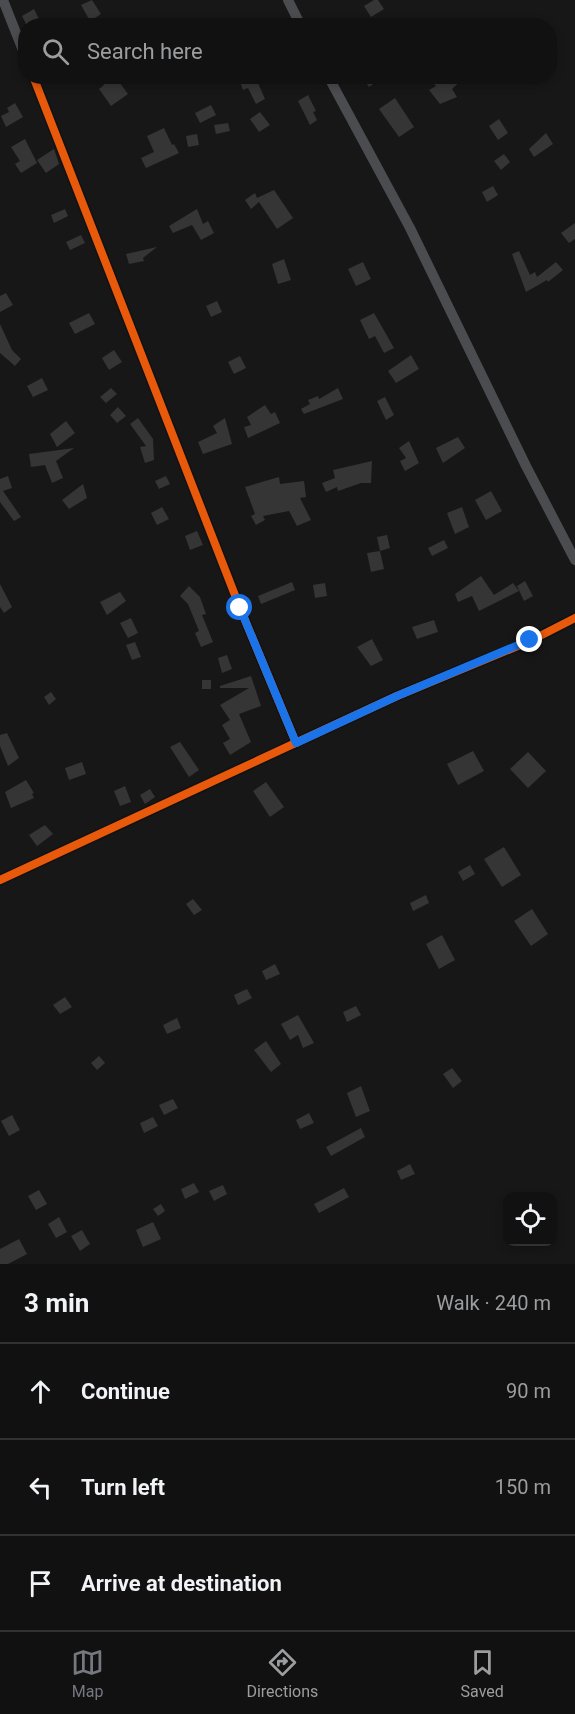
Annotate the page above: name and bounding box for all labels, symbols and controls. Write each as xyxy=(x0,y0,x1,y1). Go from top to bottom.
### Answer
search box xyxy=(18,18,557,84)
icon: search xyxy=(39,35,72,68)
text: Search here xyxy=(87,39,203,64)
route start xyxy=(226,594,252,620)
route end xyxy=(516,626,542,652)
map controls xyxy=(503,1192,557,1246)
button: locate xyxy=(503,1192,557,1246)
text: 3 min xyxy=(24,1288,89,1318)
text: Walk · 240 m xyxy=(436,1291,551,1315)
icon: ahead xyxy=(24,1375,57,1408)
text: Continue xyxy=(81,1379,170,1404)
text: 90 m xyxy=(506,1379,551,1403)
icon: left xyxy=(24,1471,57,1504)
text: Turn left xyxy=(81,1475,165,1500)
text: 150 m xyxy=(495,1475,551,1499)
icon: arrive xyxy=(24,1567,57,1600)
text: Arrive at destination xyxy=(81,1571,282,1596)
tab: Map xyxy=(71,1646,104,1701)
tab: Directions xyxy=(246,1646,318,1701)
tab: Saved xyxy=(461,1646,504,1701)

